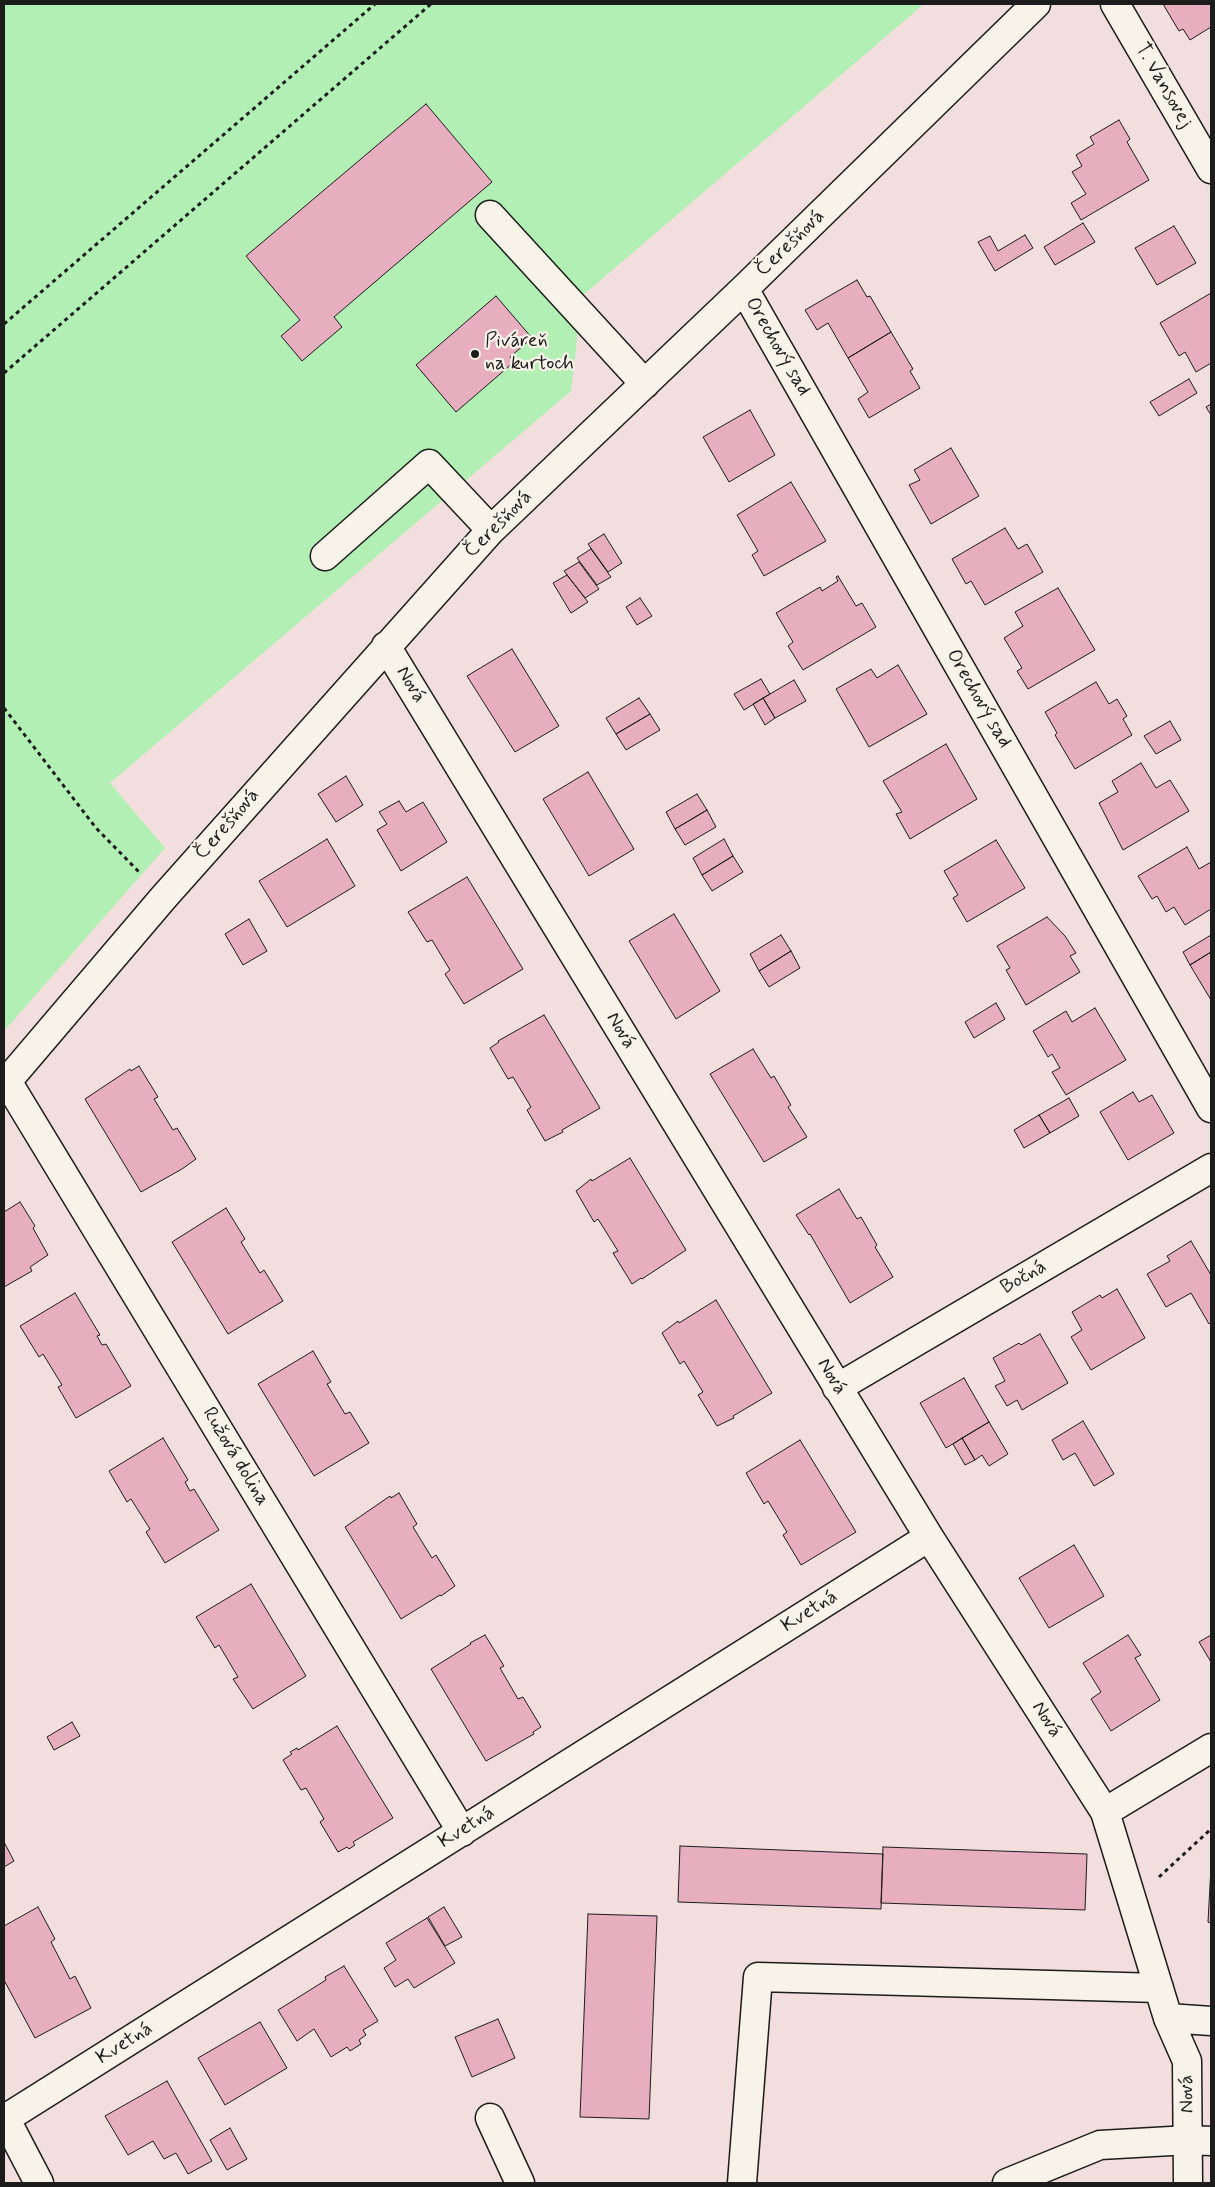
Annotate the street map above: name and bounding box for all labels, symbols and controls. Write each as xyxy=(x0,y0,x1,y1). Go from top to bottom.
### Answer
street label: T. Vansovej xyxy=(1129,39,1197,133)
street label: Čerešňová xyxy=(752,205,830,283)
street label: Orechový sad xyxy=(739,293,815,401)
place label: Piváreň na kurtoch xyxy=(485,330,574,377)
marker: Piváreň na kurtoch xyxy=(469,348,481,360)
street label: Čerešňová xyxy=(460,486,538,564)
street label: Orechový sad xyxy=(940,645,1016,753)
street label: Nová xyxy=(390,662,430,708)
street label: Čerešňová xyxy=(191,784,265,866)
street label: Nová xyxy=(600,1008,640,1054)
street label: Bočná xyxy=(997,1255,1051,1301)
street label: Nová xyxy=(811,1354,851,1400)
street label: Ružová dolina xyxy=(196,1403,274,1511)
street label: Kvetná xyxy=(777,1585,843,1639)
street label: Nová xyxy=(1025,1697,1067,1743)
street label: Kvetná xyxy=(434,1801,500,1855)
street label: Kvetná xyxy=(92,2017,158,2071)
street label: Nová xyxy=(1176,2075,1200,2113)

